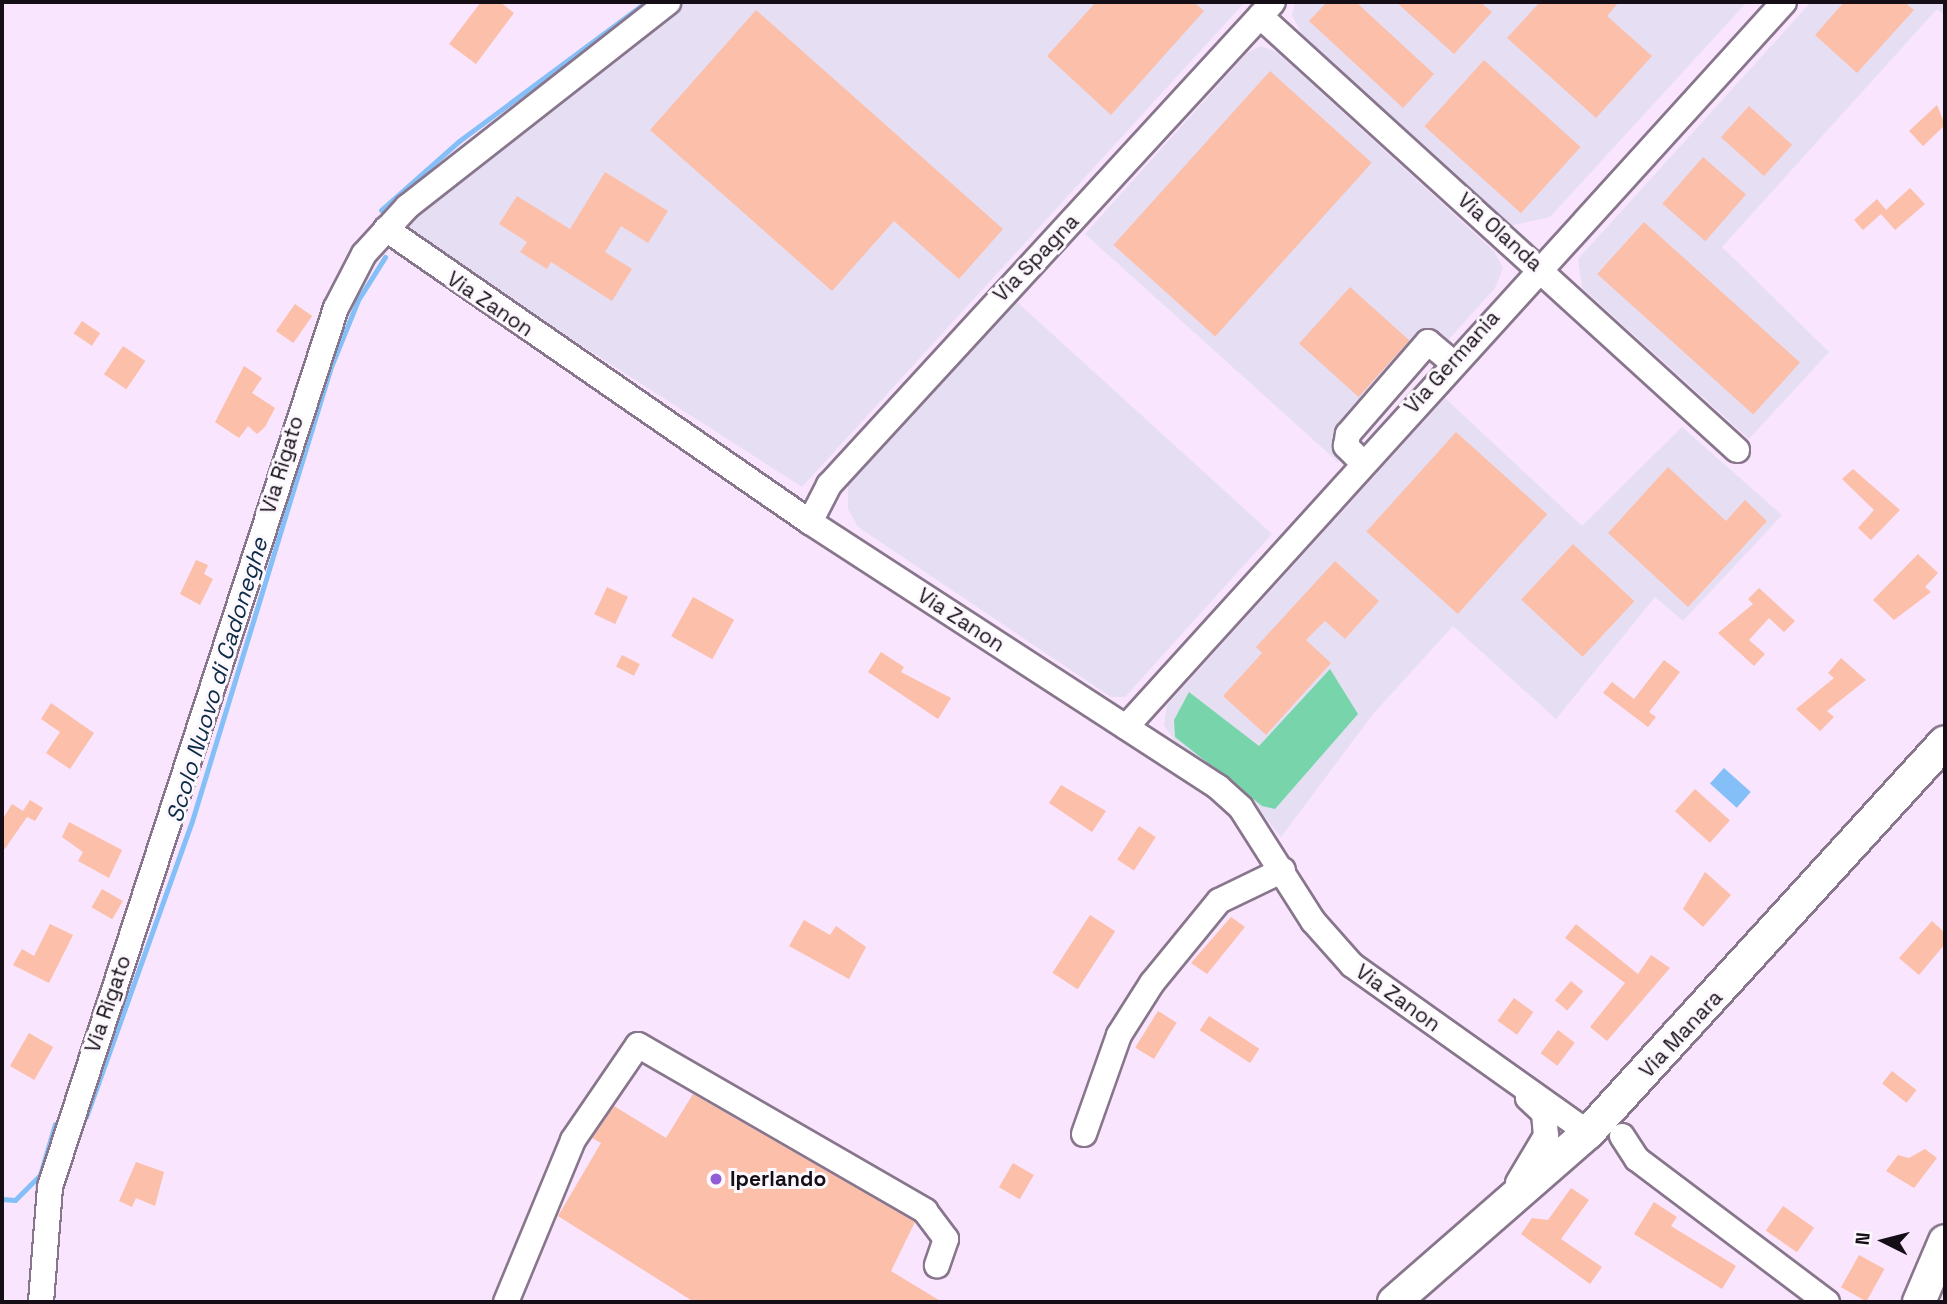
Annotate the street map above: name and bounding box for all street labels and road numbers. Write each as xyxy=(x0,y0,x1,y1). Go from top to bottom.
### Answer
street label: Via Olanda xyxy=(1452,187,1548,277)
street label: Via Spagna xyxy=(988,209,1084,307)
street label: Via Zanon xyxy=(442,266,538,342)
street label: Via Germania xyxy=(1399,305,1505,419)
street label: Via Rigato xyxy=(255,413,309,517)
street label: Via Zanon xyxy=(913,583,1009,657)
street label: Via Rigato xyxy=(80,952,136,1056)
street label: Via Zanon xyxy=(1351,959,1445,1037)
street label: Via Manara xyxy=(1634,985,1728,1083)

